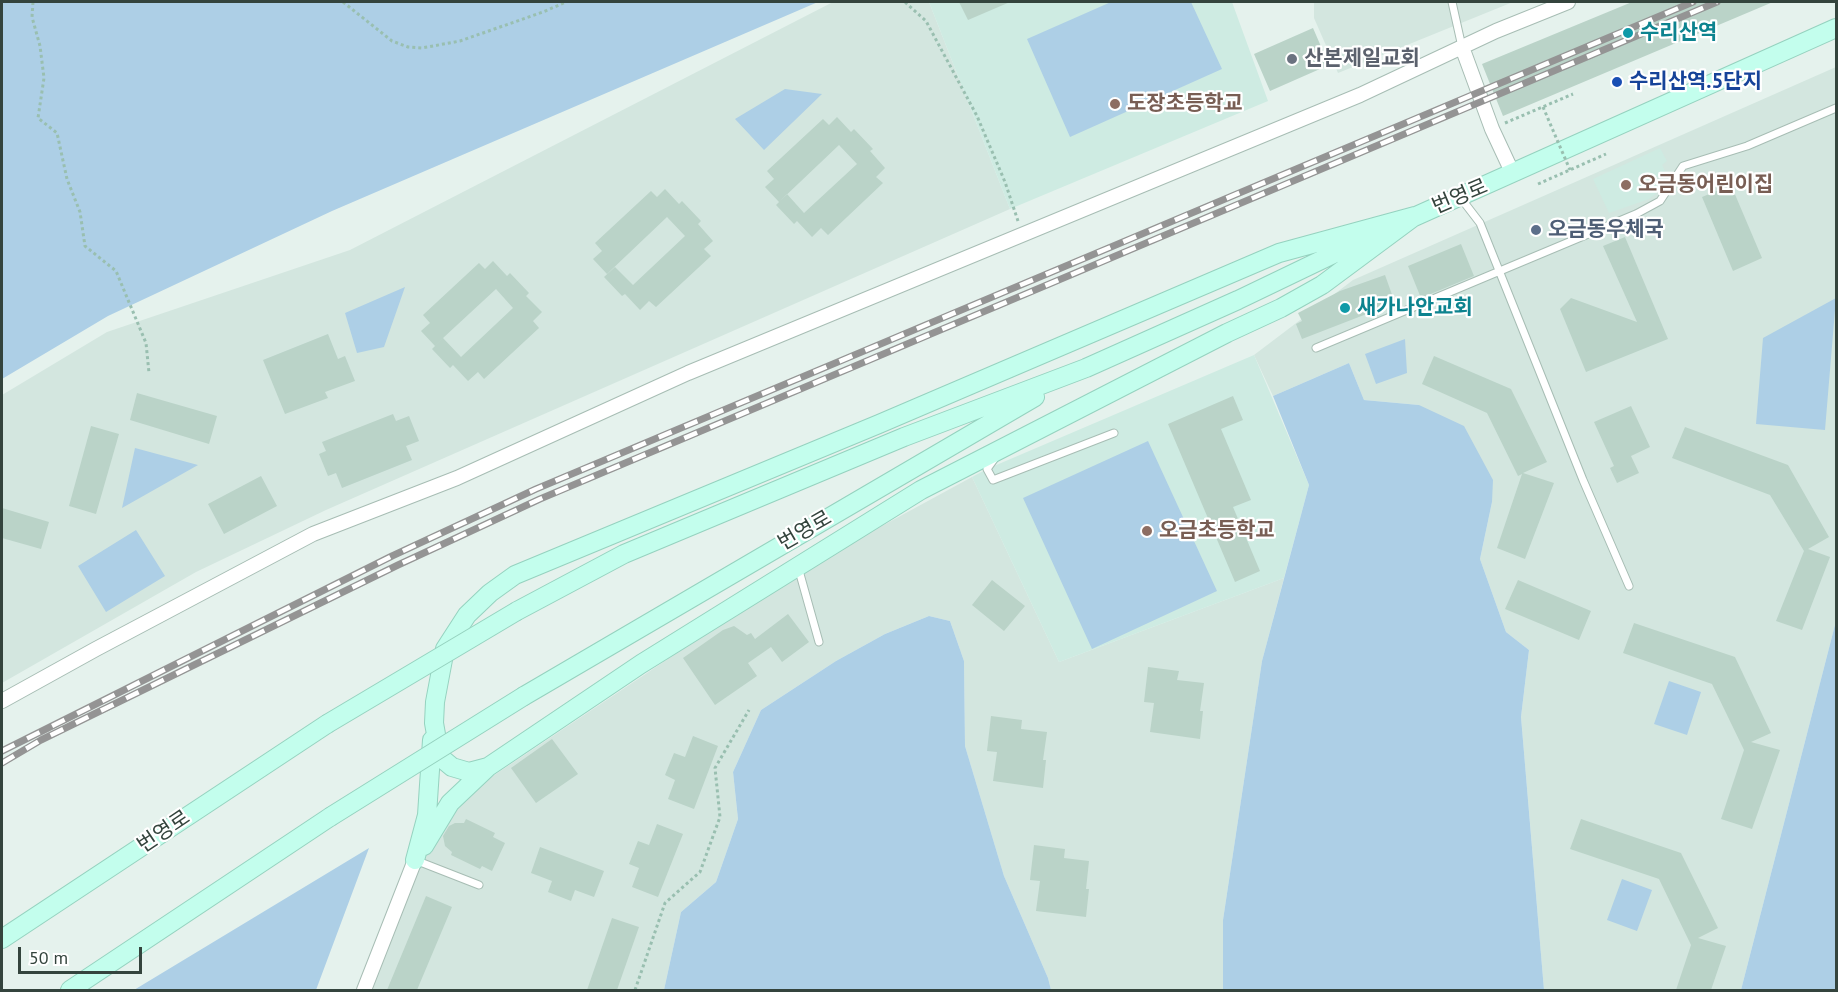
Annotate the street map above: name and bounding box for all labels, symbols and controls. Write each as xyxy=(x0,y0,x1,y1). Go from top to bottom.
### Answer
place label: 수리산역 xyxy=(1640,20,1717,46)
marker: 수리산역 xyxy=(1621,26,1635,40)
place label: 산본제일교회 xyxy=(1304,46,1420,72)
marker: 산본제일교회 xyxy=(1285,52,1299,66)
place label: 수리산역.5단지 xyxy=(1629,69,1762,95)
marker: 수리산역.5단지 xyxy=(1610,75,1624,89)
place label: 도장초등학교 xyxy=(1127,91,1243,117)
marker: 도장초등학교 xyxy=(1108,97,1122,111)
place label: 오금동어린이집 xyxy=(1638,172,1773,198)
street label: 번영로 xyxy=(1428,174,1492,220)
marker: 오금동어린이집 xyxy=(1619,178,1633,192)
place label: 오금동우체국 xyxy=(1548,217,1664,243)
marker: 오금동우체국 xyxy=(1529,223,1543,237)
place label: 새가나안교회 xyxy=(1357,295,1473,321)
marker: 새가나안교회 xyxy=(1338,301,1352,315)
street label: 번영로 xyxy=(774,506,836,556)
place label: 오금초등학교 xyxy=(1159,518,1275,544)
marker: 오금초등학교 xyxy=(1140,524,1154,538)
street label: 번영로 xyxy=(133,805,195,859)
scale bar xyxy=(21,935,146,973)
text: 50 m xyxy=(29,946,68,969)

